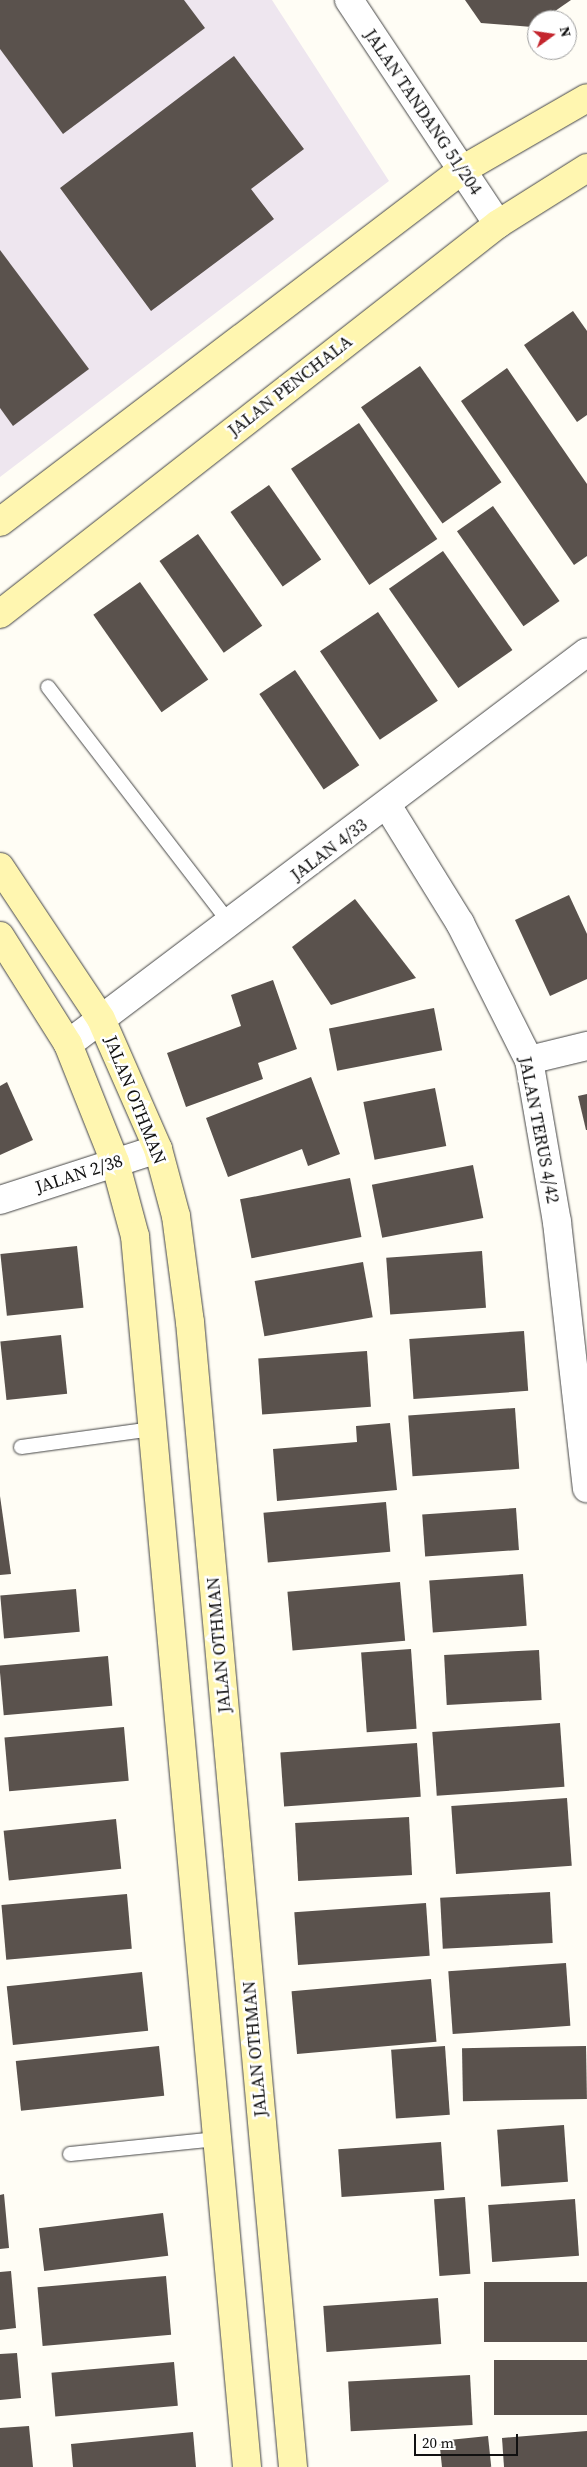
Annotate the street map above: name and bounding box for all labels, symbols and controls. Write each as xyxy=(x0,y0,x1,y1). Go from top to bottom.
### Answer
north arrow xyxy=(527,10,577,60)
text: N xyxy=(555,24,577,39)
street label: JALAN TANDANG 51/204 xyxy=(359,25,487,199)
street label: JALAN PENCHALA xyxy=(224,331,356,441)
street label: JALAN 4/33 xyxy=(286,814,372,886)
street label: JALAN OTHMAN xyxy=(99,1033,171,1167)
street label: JALAN TERUS 4/42 xyxy=(514,1054,564,1206)
street label: JALAN 2/38 xyxy=(33,1150,125,1198)
street label: JALAN OTHMAN xyxy=(202,1576,236,1714)
street label: JALAN OTHMAN xyxy=(238,1980,272,2118)
scale bar xyxy=(417,2424,521,2456)
text: 20 m xyxy=(422,2432,454,2453)

